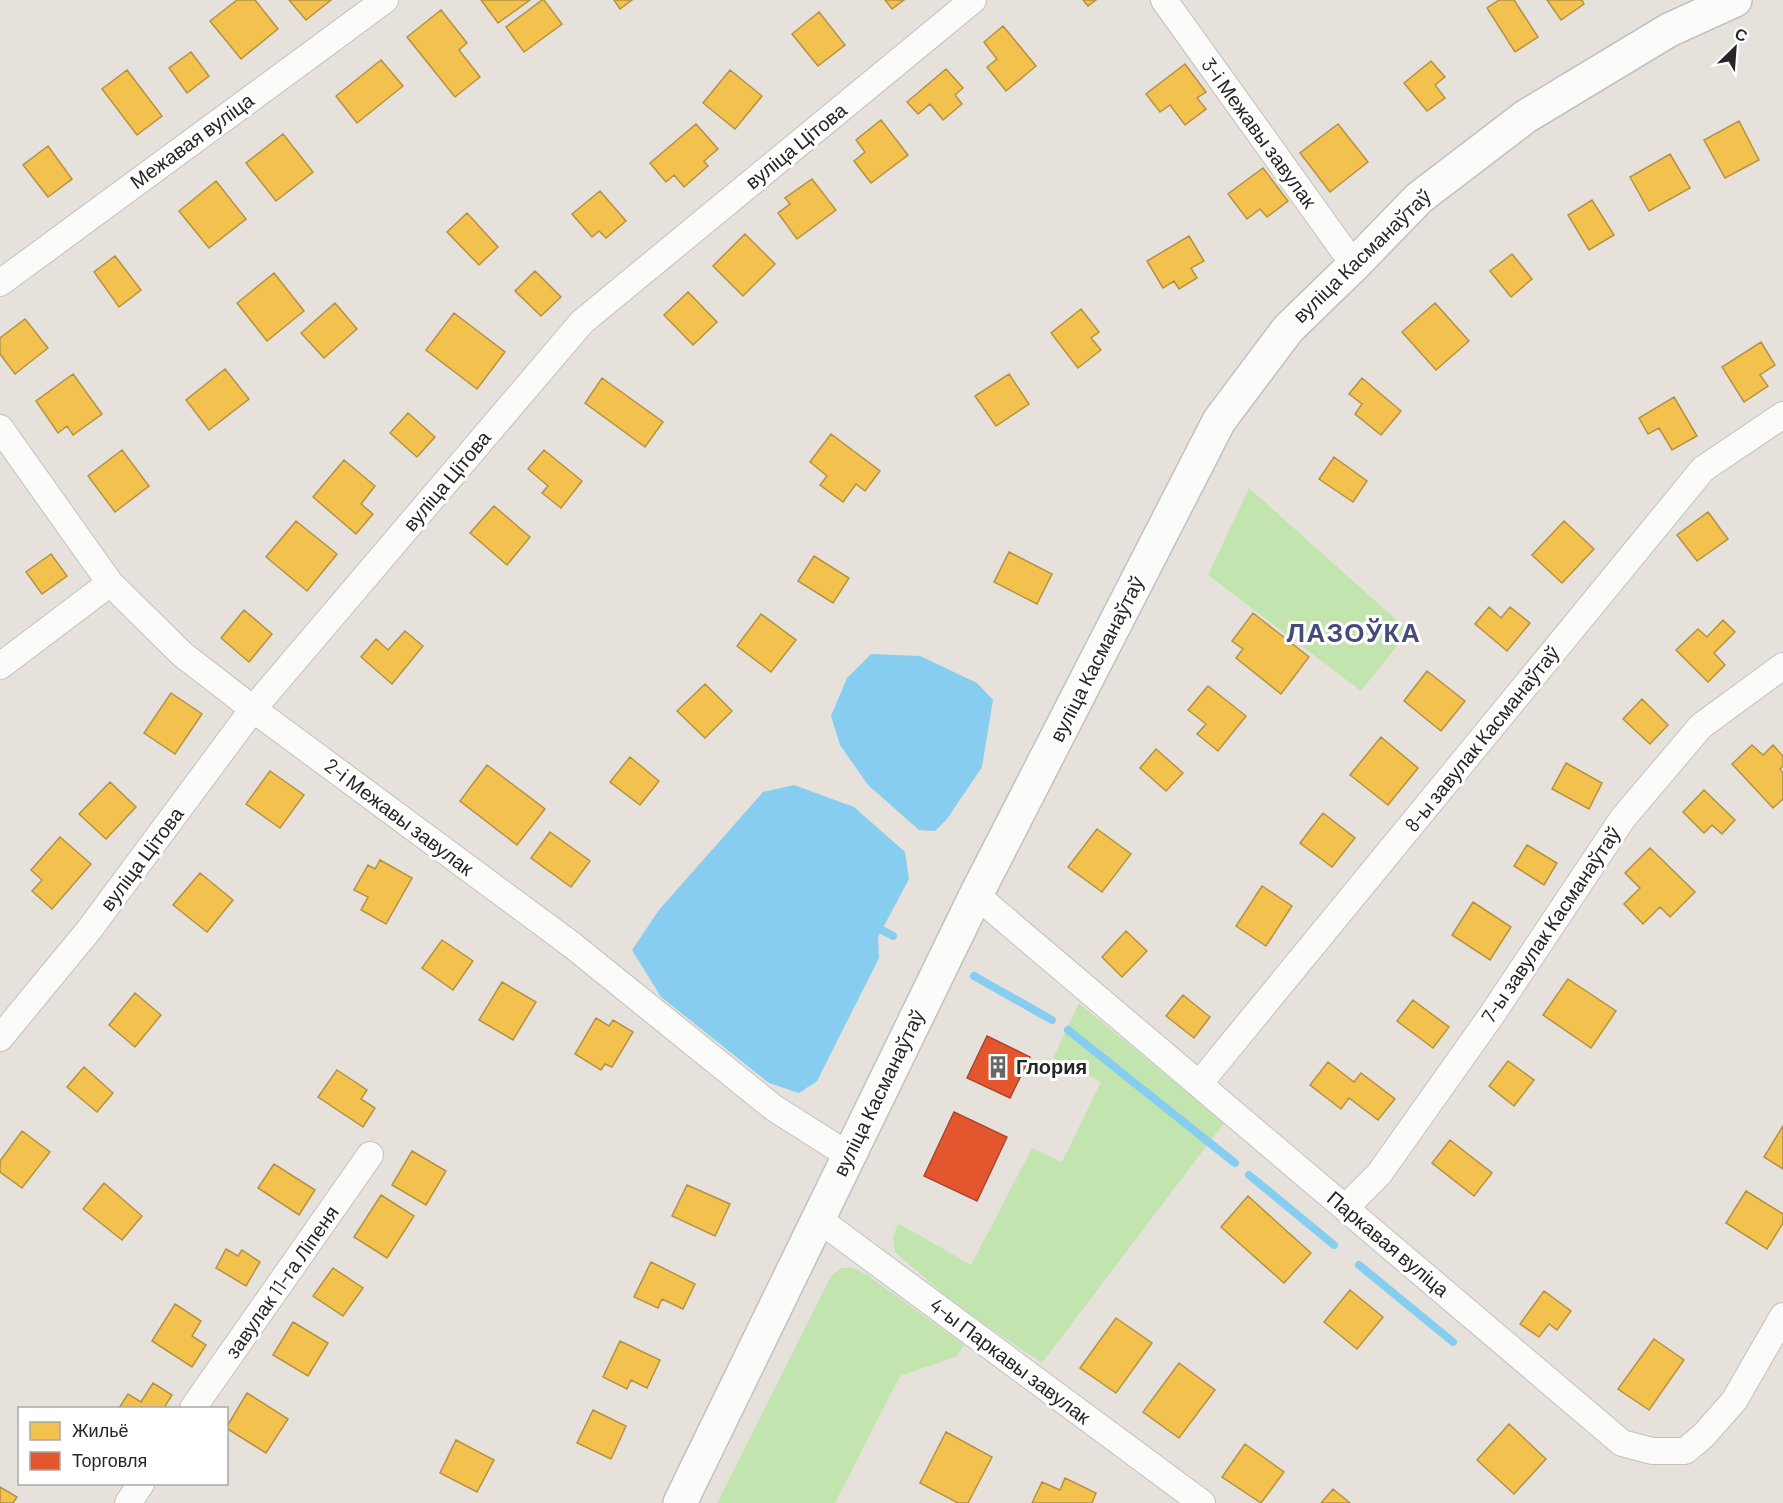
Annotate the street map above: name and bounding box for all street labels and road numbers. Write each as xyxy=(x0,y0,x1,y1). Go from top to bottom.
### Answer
street label: 3-і Межавы завулак xyxy=(1197,53,1322,212)
street label: Межавая вуліца xyxy=(125,87,259,193)
street label: вуліца Цітова xyxy=(740,97,851,193)
street label: вуліца Касманаўтаў xyxy=(1287,183,1435,327)
street label: вуліца Цітова xyxy=(397,425,496,535)
street label: вуліца Касманаўтаў xyxy=(1044,572,1148,745)
street label: 8-ы завулак Касманаўтаў xyxy=(1399,641,1564,836)
street label: 2-і Межавы завулак xyxy=(321,752,479,880)
street label: вуліца Цітова xyxy=(95,801,188,915)
street label: 7-ы завулак Касманаўтаў xyxy=(1476,822,1625,1027)
street label: вуліца Касманаўтаў xyxy=(827,1005,929,1180)
street label: Паркавая вуліца xyxy=(1323,1185,1455,1302)
street label: завулак 11-га Ліпеня xyxy=(219,1200,343,1362)
street label: 4-ы Паркавы завулак xyxy=(926,1292,1096,1429)

